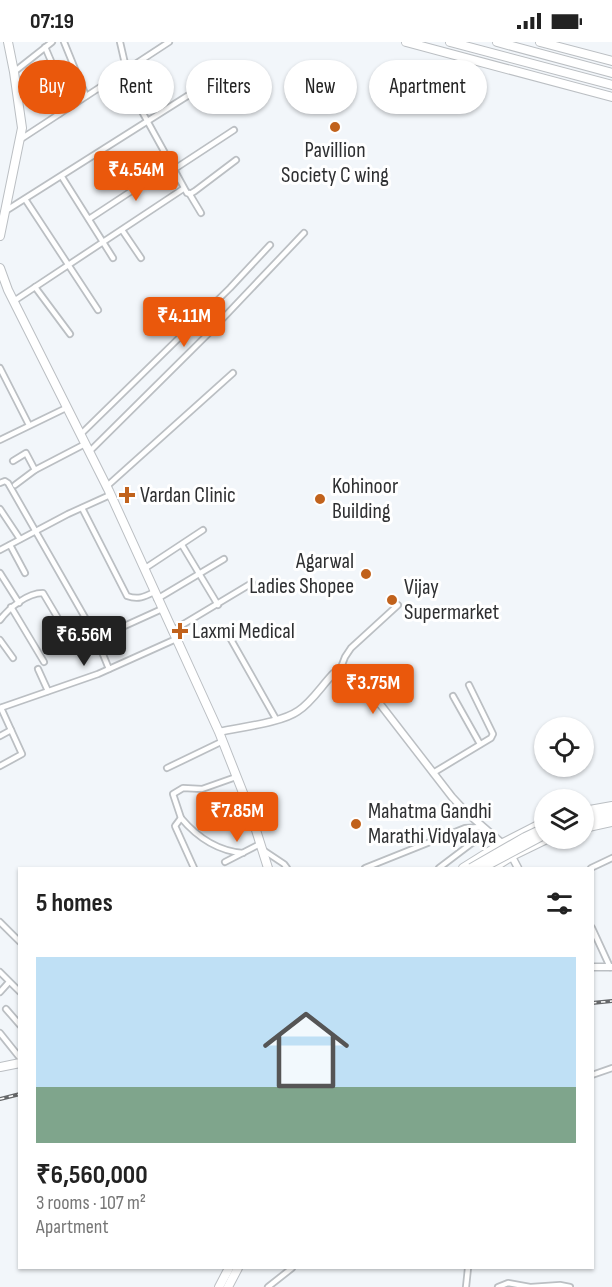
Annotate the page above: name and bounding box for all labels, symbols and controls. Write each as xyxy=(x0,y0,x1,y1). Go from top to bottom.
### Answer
text: 07:19 xyxy=(30,8,74,35)
chip: Buy xyxy=(18,60,86,114)
chip: Rent xyxy=(98,60,174,114)
chip: Filters xyxy=(186,60,272,114)
chip: New xyxy=(284,60,357,114)
chip: Apartment xyxy=(369,60,487,114)
marker: Pavillion Society C wing xyxy=(328,120,342,134)
place label: Pavillion Society C wing xyxy=(281,137,389,189)
pin: ₹4.54M xyxy=(87,151,185,202)
text: ₹4.54M xyxy=(108,158,164,182)
pin: ₹4.11M xyxy=(135,297,233,348)
text: ₹4.11M xyxy=(157,304,211,328)
place label: Kohinoor Building xyxy=(332,473,398,525)
place label: Vardan Clinic xyxy=(140,482,236,509)
marker: Vardan Clinic xyxy=(118,486,136,504)
marker: Kohinoor Building xyxy=(313,492,327,506)
place label: Agarwal Ladies Shopee xyxy=(249,548,354,600)
marker: Agarwal Ladies Shopee xyxy=(359,567,373,581)
place label: Vijay Supermarket xyxy=(404,574,500,626)
marker: Vijay Supermarket xyxy=(385,593,399,607)
pin: ₹6.56M xyxy=(35,616,133,667)
place label: Laxmi Medical xyxy=(192,618,295,645)
text: ₹6.56M xyxy=(56,623,112,647)
marker: Laxmi Medical xyxy=(173,624,187,638)
pin: ₹3.75M xyxy=(324,664,422,715)
text: ₹3.75M xyxy=(346,671,400,695)
map controls xyxy=(534,717,594,849)
button: locate xyxy=(534,717,594,777)
button: layers xyxy=(534,789,594,849)
pin: ₹7.85M xyxy=(188,792,286,843)
place label: Mahatma Gandhi Marathi Vidyalaya xyxy=(368,798,497,850)
text: ₹7.85M xyxy=(210,799,264,823)
marker: Mahatma Gandhi Marathi Vidyalaya xyxy=(349,817,363,831)
icon: filters xyxy=(543,887,576,920)
text: 5 homes xyxy=(36,888,113,919)
icon: home xyxy=(252,996,360,1104)
text: ₹6,560,000 xyxy=(36,1160,148,1191)
text: 3 rooms · 107 m² xyxy=(36,1191,146,1215)
text: Apartment xyxy=(36,1215,109,1239)

